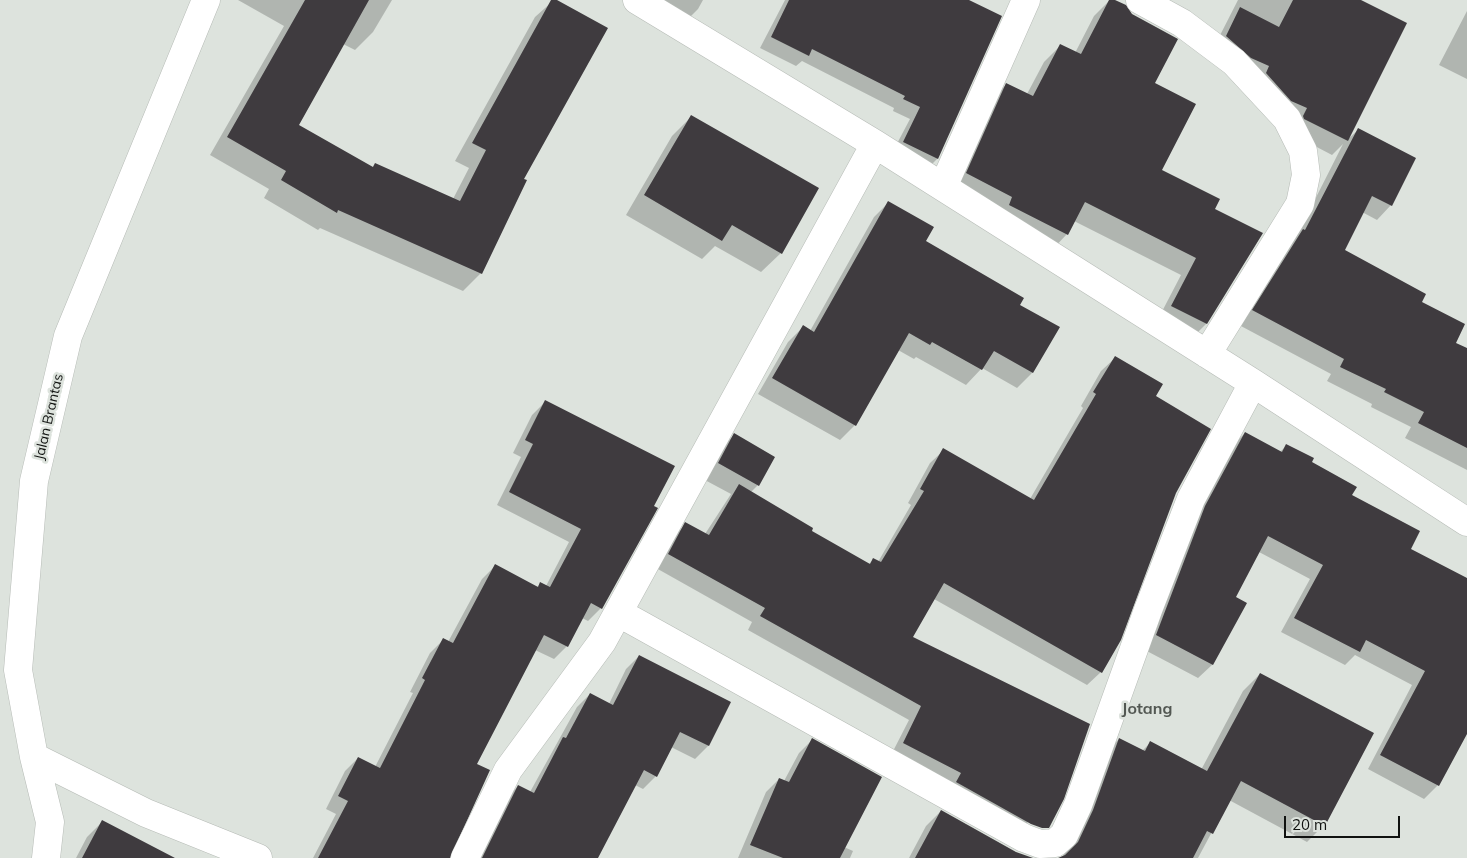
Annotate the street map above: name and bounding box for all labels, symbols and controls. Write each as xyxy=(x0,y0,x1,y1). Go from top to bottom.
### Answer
street label: Jalan Brantas xyxy=(31,372,67,462)
district label: Jotang xyxy=(1122,699,1172,719)
scale bar xyxy=(1287,806,1403,838)
text: 20 m xyxy=(1292,815,1327,834)

